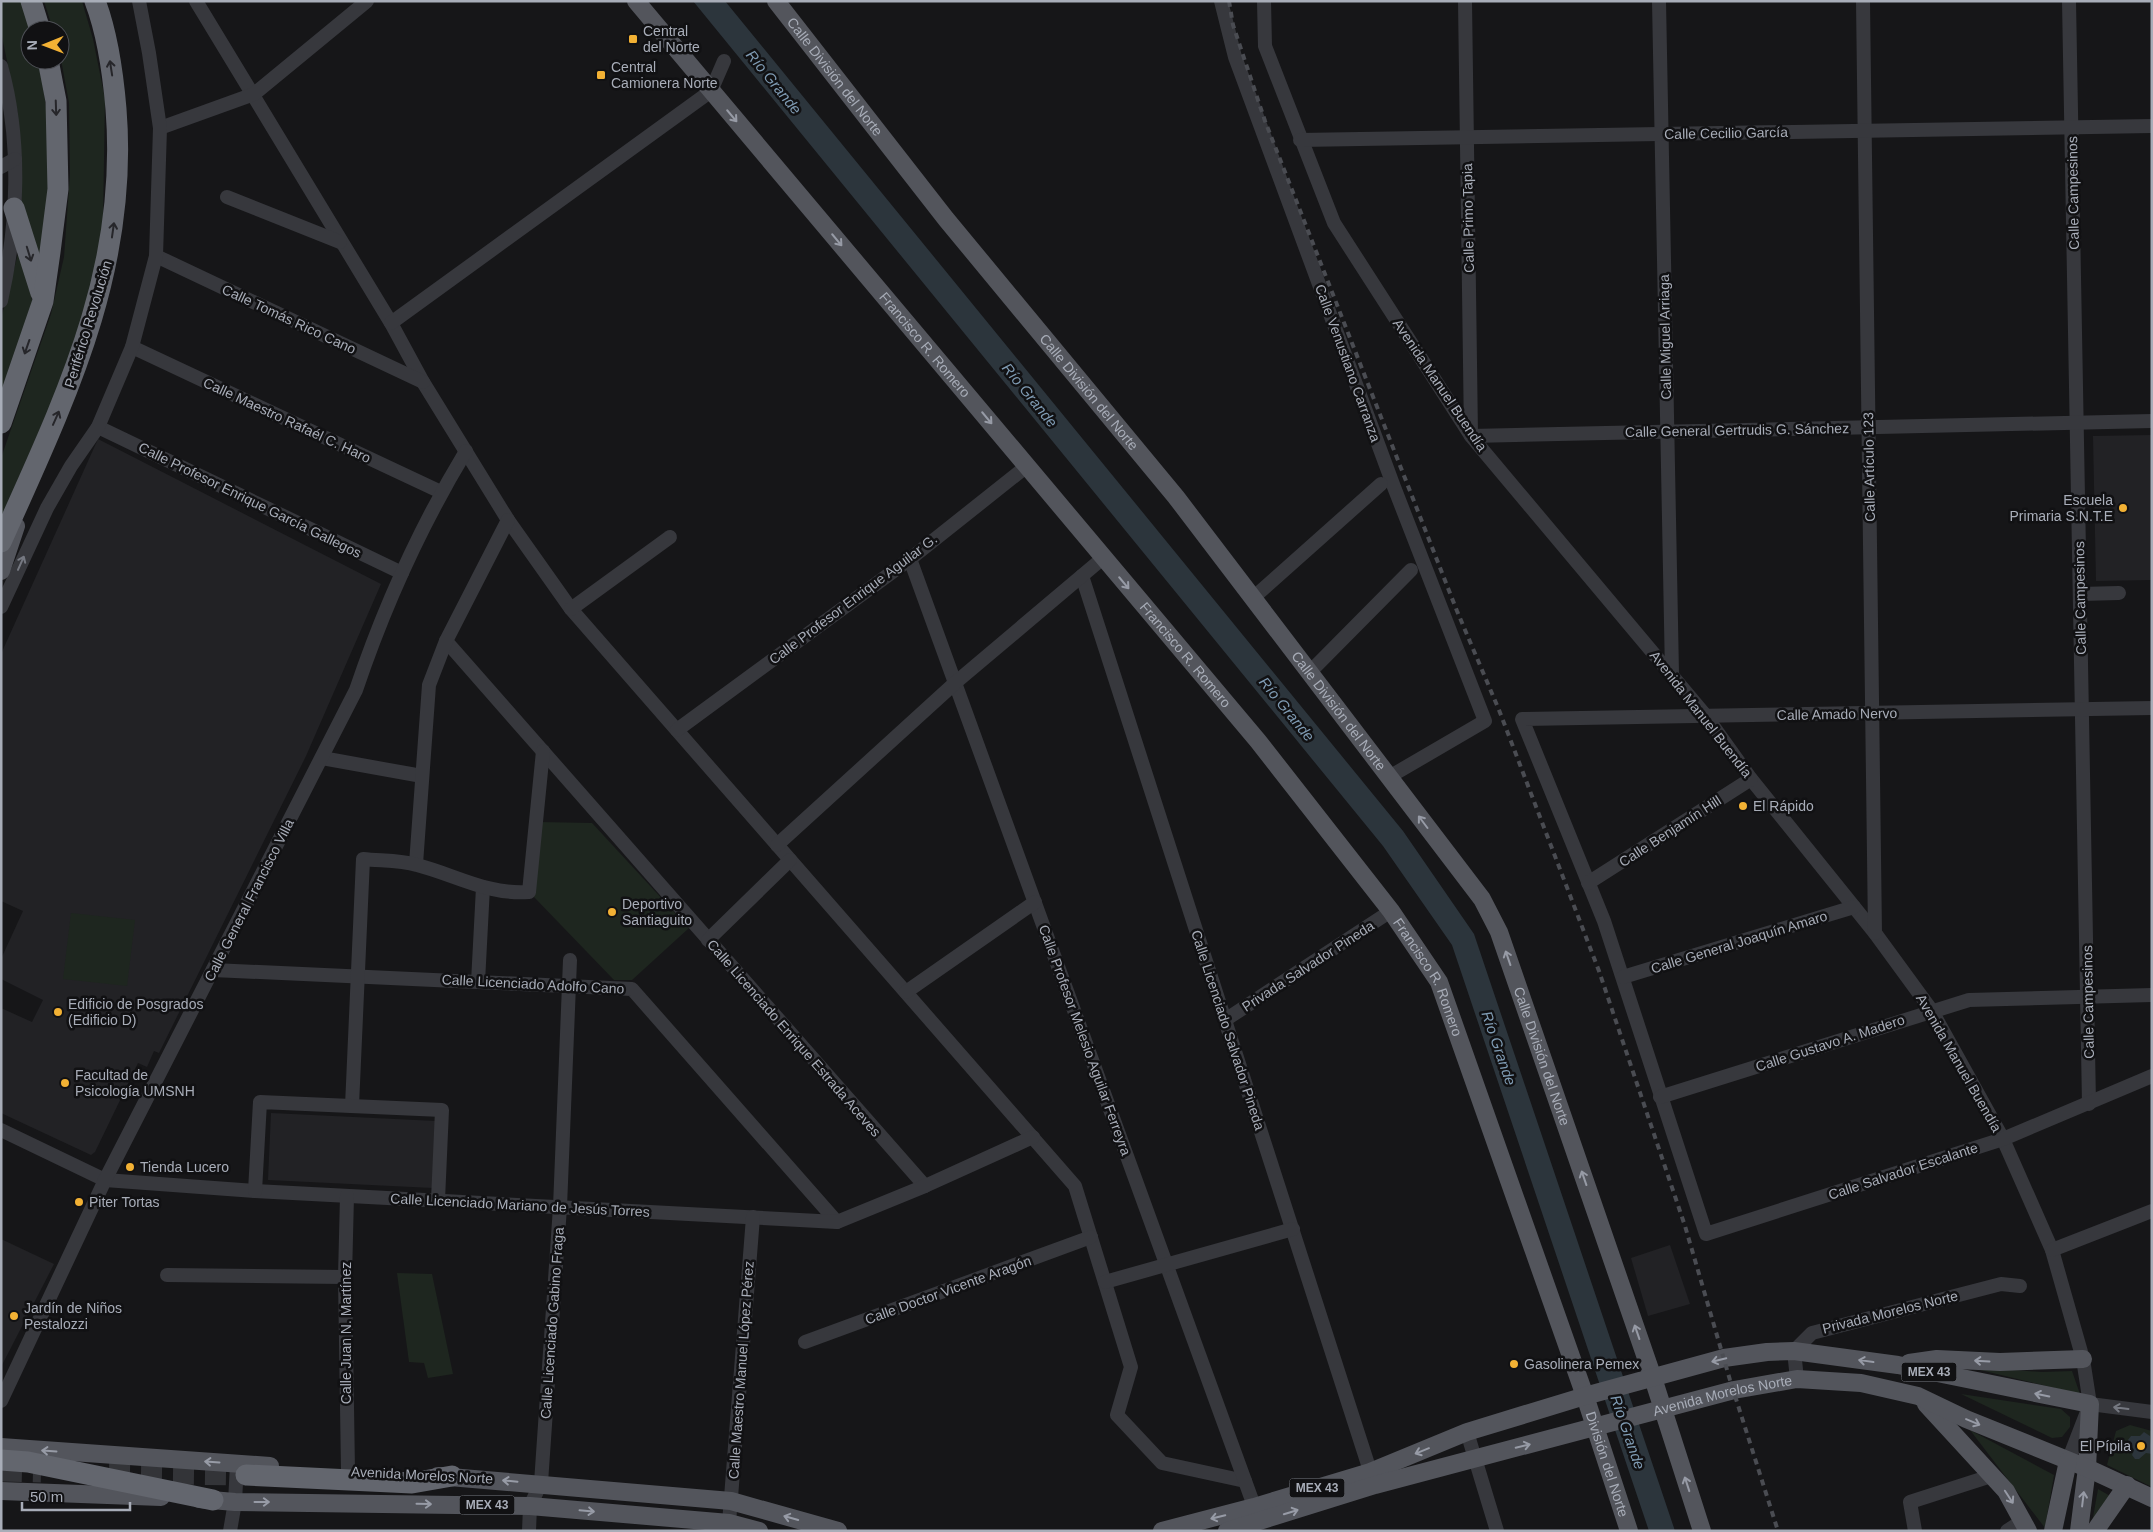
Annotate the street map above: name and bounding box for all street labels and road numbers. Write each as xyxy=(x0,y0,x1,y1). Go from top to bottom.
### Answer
street label: Calle División del Norte xyxy=(784,14,886,139)
street label: Calle Cecilio García xyxy=(1664,124,1788,142)
street label: Calle Campesinos xyxy=(2064,136,2082,250)
street label: Calle Primo Tapia xyxy=(1459,163,1477,273)
street label: Periférico Revolución xyxy=(61,258,115,390)
street label: Calle Miguel Arriaga xyxy=(1656,274,1674,400)
street label: Calle Tomás Rico Cano xyxy=(219,281,359,357)
street label: Calle Venustiano Carranza xyxy=(1312,282,1384,444)
street label: Francisco R. Romero xyxy=(876,289,974,401)
street label: Avenida Manuel Buendía xyxy=(1390,316,1490,454)
street label: Calle División del Norte xyxy=(1037,331,1142,453)
street label: Calle Maestro Rafaél C. Haro xyxy=(201,374,373,466)
street label: Calle Artículo 123 xyxy=(1860,412,1878,522)
street label: Calle General Gertrudis G. Sánchez xyxy=(1625,420,1849,440)
street label: Calle Profesor Enrique García Gallegos xyxy=(136,439,364,561)
street label: Calle Profesor Enrique Aguilar G. xyxy=(766,531,940,667)
street label: Calle Campesinos xyxy=(2071,541,2089,655)
street label: Francisco R. Romero xyxy=(1137,599,1234,711)
street label: Calle División del Norte xyxy=(1288,648,1389,774)
street label: Avenida Manuel Buendía xyxy=(1647,648,1756,781)
street label: Calle Amado Nervo xyxy=(1777,705,1898,723)
street label: Calle Benjamín Hill xyxy=(1616,792,1724,870)
street label: Calle General Francisco Villa xyxy=(201,816,297,984)
street label: Calle General Joaquín Amaro xyxy=(1649,907,1829,977)
street label: Francisco R. Romero xyxy=(1390,915,1466,1039)
street label: Privada Salvador Pineda xyxy=(1239,917,1377,1015)
street label: Calle Profesor Melesio Aguilar Ferreyra xyxy=(1036,922,1134,1158)
street label: Calle Licenciado Salvador Pineda xyxy=(1188,928,1268,1132)
street label: Calle Licenciado Enrique Estrada Aceves xyxy=(704,936,884,1140)
street label: Calle Campesinos xyxy=(2079,945,2097,1059)
street label: Calle Licenciado Adolfo Cano xyxy=(441,971,625,997)
street label: Calle División del Norte xyxy=(1511,985,1573,1128)
street label: Avenida Manuel Buendía xyxy=(1913,991,2005,1135)
street label: Calle Gustavo A. Madero xyxy=(1754,1011,1907,1075)
street label: Calle Salvador Escalante xyxy=(1826,1139,1980,1203)
street label: Calle Licenciado Mariano de Jesús Torres xyxy=(390,1190,650,1220)
street label: Calle Licenciado Gabino Fraga xyxy=(537,1226,567,1419)
street label: Calle Doctor Vicente Aragón xyxy=(863,1252,1033,1328)
street label: Calle Maestro Manuel López Pérez xyxy=(725,1260,757,1480)
street label: Calle Juan N. Martínez xyxy=(338,1262,354,1404)
street label: Privada Morelos Norte xyxy=(1820,1287,1960,1337)
road number: MEX 43 xyxy=(1902,1362,1956,1381)
street label: Avenida Morelos Norte xyxy=(1651,1372,1794,1419)
street label: División del Norte xyxy=(1583,1410,1632,1519)
street label: Avenida Morelos Norte xyxy=(351,1463,494,1487)
road number: MEX 43 xyxy=(1290,1479,1344,1498)
road number: MEX 43 xyxy=(460,1496,514,1514)

